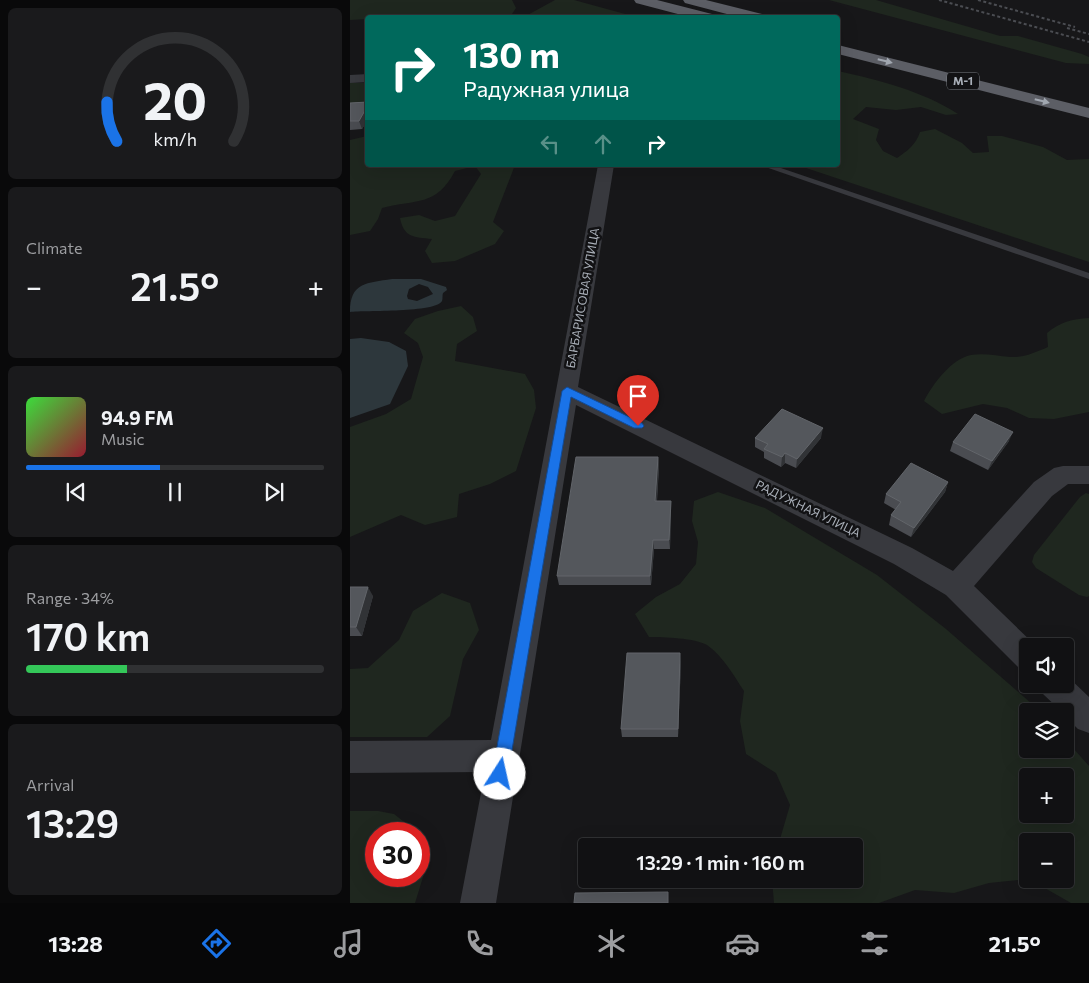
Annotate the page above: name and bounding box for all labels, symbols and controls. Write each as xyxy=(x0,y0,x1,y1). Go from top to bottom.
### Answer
text: 130 m xyxy=(463,32,560,75)
icon: right xyxy=(380,35,445,100)
one-way arrow xyxy=(877,58,892,66)
text: 20 xyxy=(143,67,207,131)
road number: М-1 xyxy=(947,72,979,90)
text: Радужная улица xyxy=(463,75,630,102)
one-way arrow xyxy=(1035,97,1050,105)
text: km/h xyxy=(153,128,197,150)
icon: left xyxy=(536,130,564,158)
icon: ahead xyxy=(589,130,617,158)
icon: right xyxy=(642,130,670,158)
street label: БАРБАРИСОВАЯ УЛИЦА xyxy=(563,226,601,369)
text: Climate xyxy=(26,238,82,257)
text: 21.5° xyxy=(130,262,219,309)
text: − xyxy=(26,269,42,303)
text: + xyxy=(308,269,324,303)
pin xyxy=(617,375,659,426)
icon: arrive xyxy=(624,382,652,410)
text: 94.9 FM xyxy=(101,406,174,429)
text: Music xyxy=(101,429,145,448)
street label: РАДУЖНАЯ УЛИЦА xyxy=(754,477,863,540)
icon: previous xyxy=(62,478,90,506)
icon: pause xyxy=(161,478,189,506)
icon: next xyxy=(260,478,288,506)
text: Range · 34% xyxy=(26,588,114,607)
text: 170 km xyxy=(26,612,150,659)
map controls xyxy=(1019,638,1074,888)
button: sound xyxy=(1019,638,1074,693)
button: layers xyxy=(1019,703,1074,758)
position arrow xyxy=(473,747,525,799)
button: + xyxy=(1019,768,1074,823)
text: Arrival xyxy=(26,775,74,794)
text: 13:29 xyxy=(26,799,119,846)
speed limit sign: 30 xyxy=(365,822,430,887)
button: − xyxy=(1019,833,1074,888)
text: 13:29 · 1 min · 160 m xyxy=(636,851,805,874)
icon: directions xyxy=(199,926,234,961)
icon: music xyxy=(331,926,366,961)
icon: phone xyxy=(462,926,497,961)
icon: climate xyxy=(594,926,629,961)
icon: car xyxy=(725,926,760,961)
icon: filters xyxy=(857,926,892,961)
text: 13:28 xyxy=(48,930,103,957)
text: 21.5° xyxy=(988,930,1041,957)

